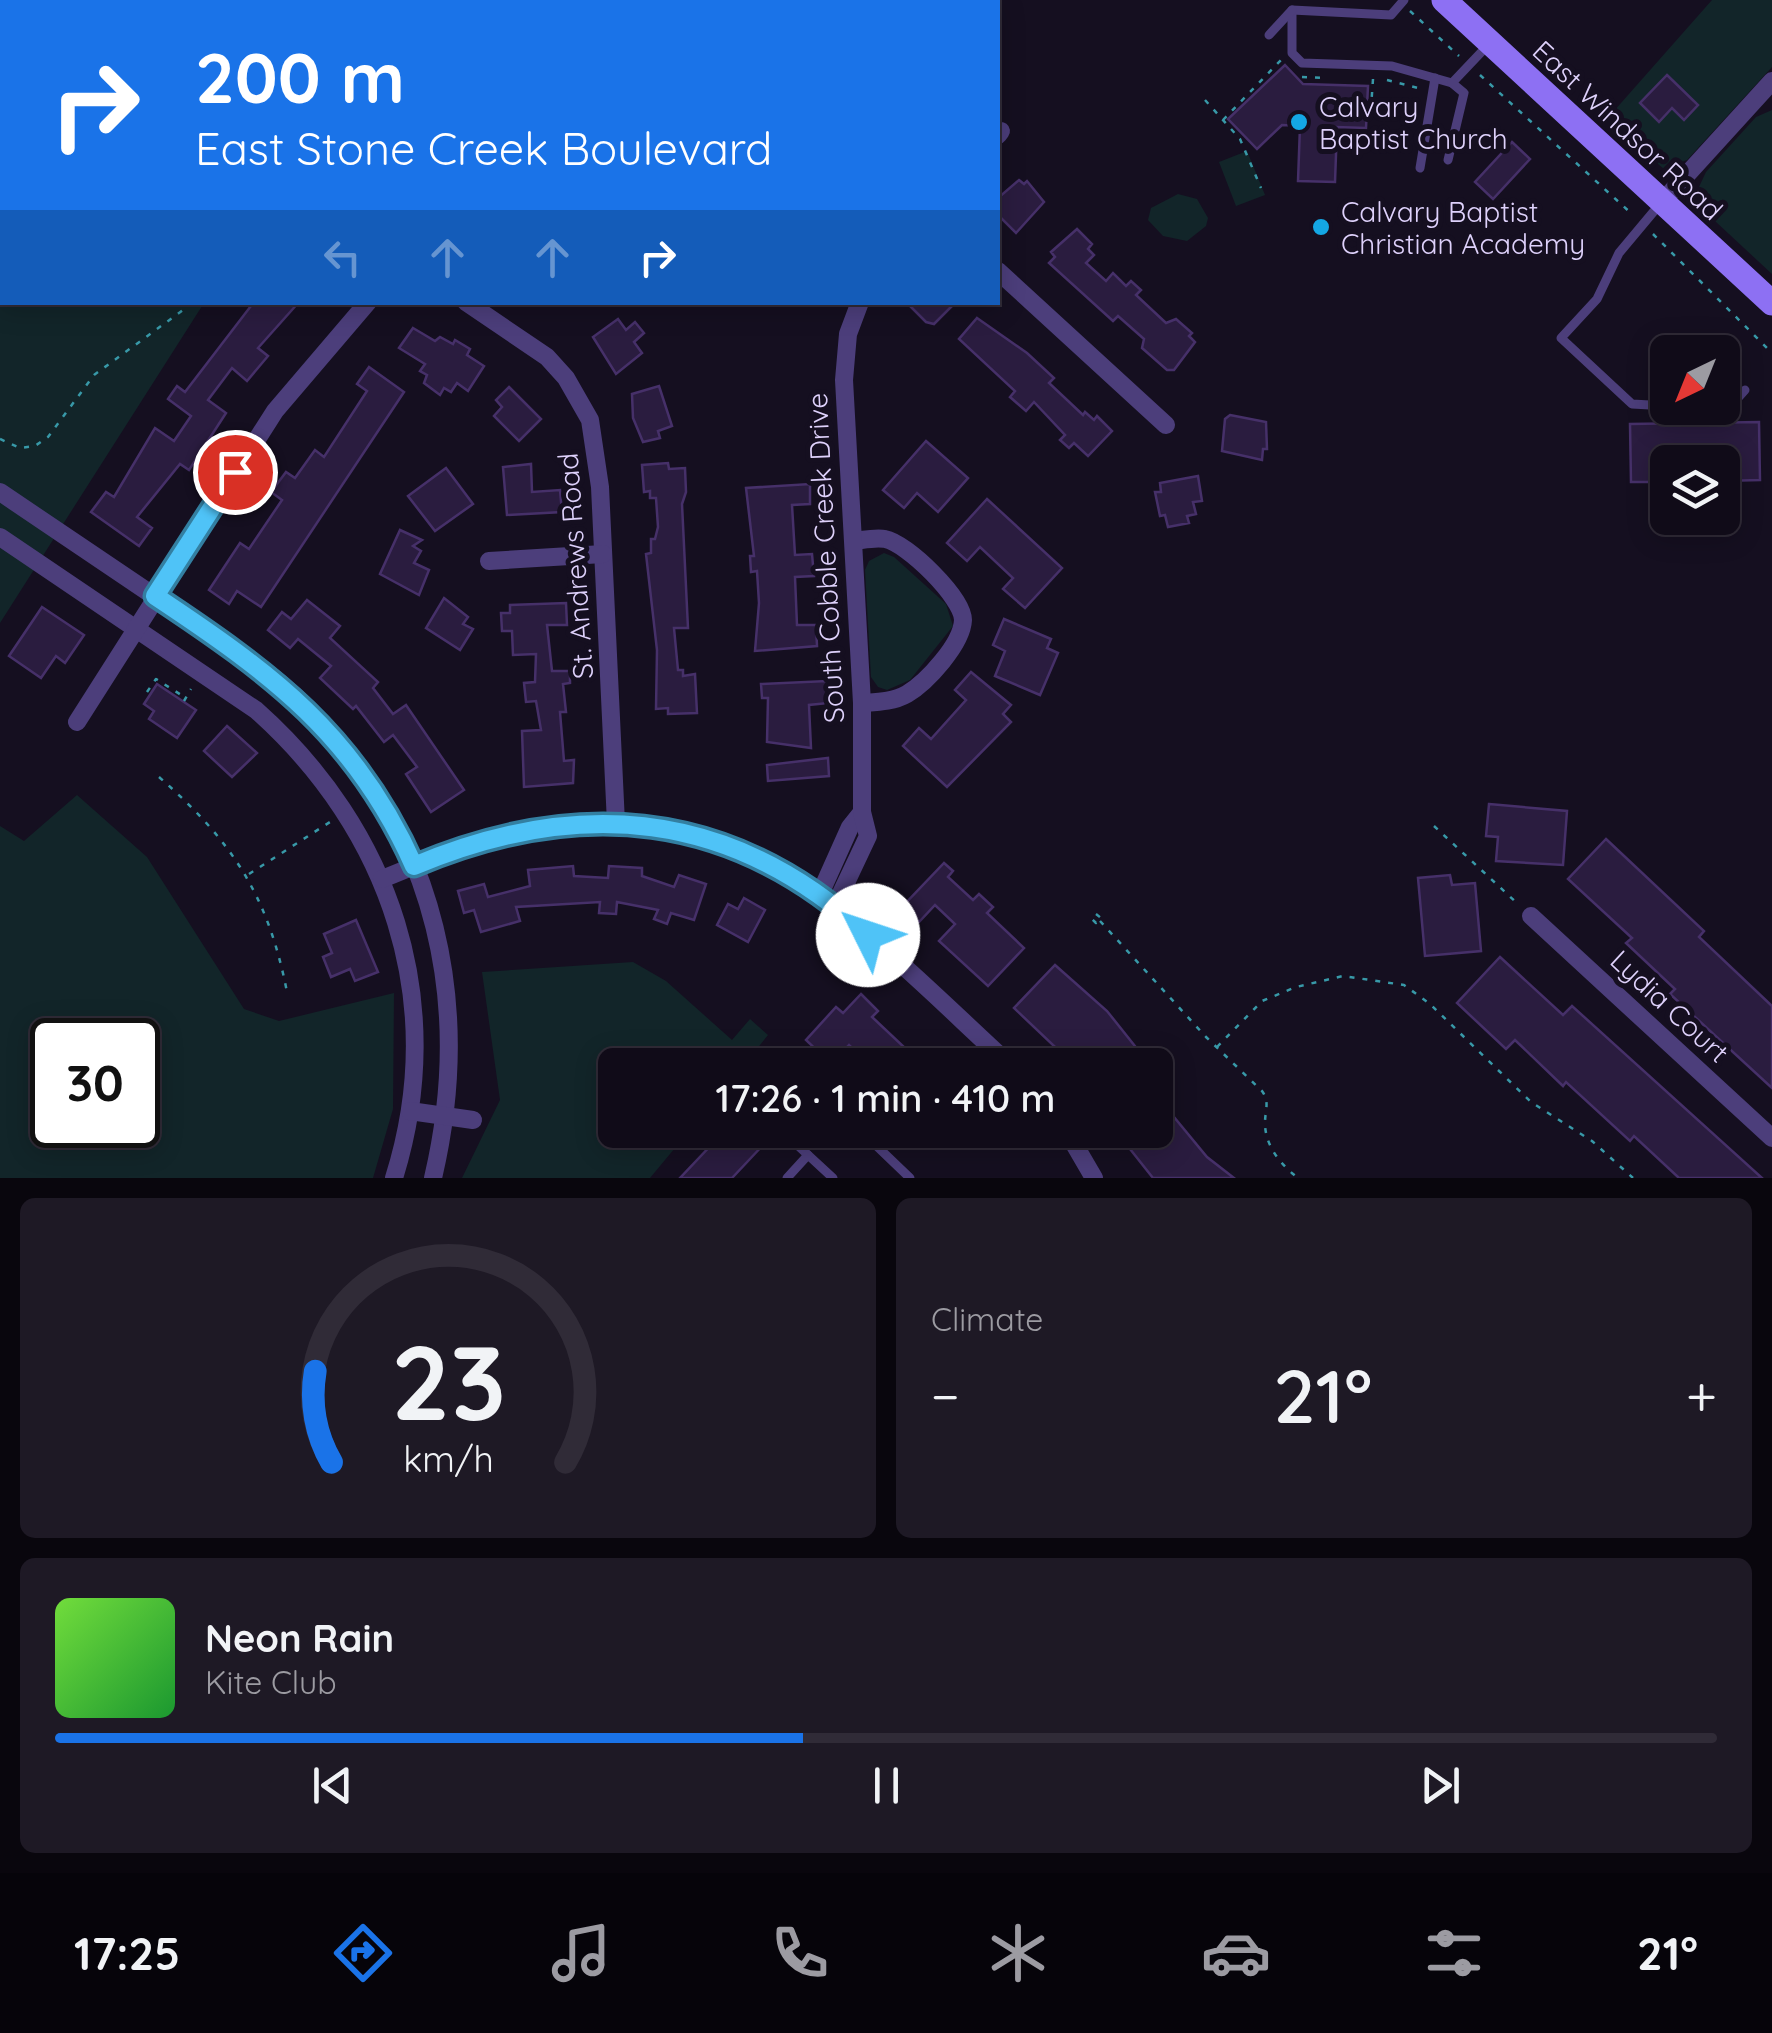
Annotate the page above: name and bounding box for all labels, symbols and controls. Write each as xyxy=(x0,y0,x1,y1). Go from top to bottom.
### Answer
text: 200 m xyxy=(195,33,405,121)
street label: East Windsor Road xyxy=(1526,33,1730,227)
icon: right xyxy=(30,40,160,170)
place label: Calvary Baptist Church xyxy=(1319,89,1508,156)
marker: Calvary Baptist Church xyxy=(1288,111,1310,133)
text: East Stone Creek Boulevard xyxy=(195,120,772,176)
place label: Calvary Baptist Christian Academy xyxy=(1341,194,1585,261)
marker: Calvary Baptist Christian Academy xyxy=(1310,216,1332,238)
icon: left xyxy=(315,230,370,285)
icon: ahead xyxy=(420,230,475,285)
icon: ahead xyxy=(525,230,580,285)
icon: right xyxy=(630,230,685,285)
north arrow xyxy=(1650,335,1740,425)
map controls xyxy=(1650,335,1740,535)
street label: South Cobble Creek Drive xyxy=(799,392,851,724)
pin xyxy=(193,430,278,515)
icon: arrive xyxy=(208,445,263,500)
button: layers xyxy=(1650,445,1740,535)
street label: St. Andrews Road xyxy=(550,452,600,680)
position arrow xyxy=(816,883,920,987)
street label: Lydia Court xyxy=(1604,942,1736,1070)
speed limit sign: 30 xyxy=(30,1018,160,1148)
text: 17:26 · 1 min · 410 m xyxy=(716,1074,1055,1122)
text: Climate xyxy=(931,1299,1043,1339)
text: 23 xyxy=(390,1316,506,1446)
text: 21° xyxy=(1273,1348,1372,1442)
text: − xyxy=(931,1361,960,1430)
text: + xyxy=(1686,1361,1717,1430)
text: km/h xyxy=(403,1436,493,1481)
text: Neon Rain xyxy=(205,1614,394,1662)
text: Kite Club xyxy=(205,1662,337,1702)
icon: previous xyxy=(305,1758,360,1813)
icon: pause xyxy=(859,1758,914,1813)
icon: next xyxy=(1413,1758,1468,1813)
icon: directions xyxy=(328,1918,398,1988)
icon: music xyxy=(546,1918,616,1988)
icon: phone xyxy=(765,1918,835,1988)
icon: climate xyxy=(983,1918,1053,1988)
icon: car xyxy=(1201,1918,1271,1988)
icon: filters xyxy=(1419,1918,1489,1988)
text: 17:25 xyxy=(74,1925,180,1981)
text: 21° xyxy=(1637,1925,1698,1981)

